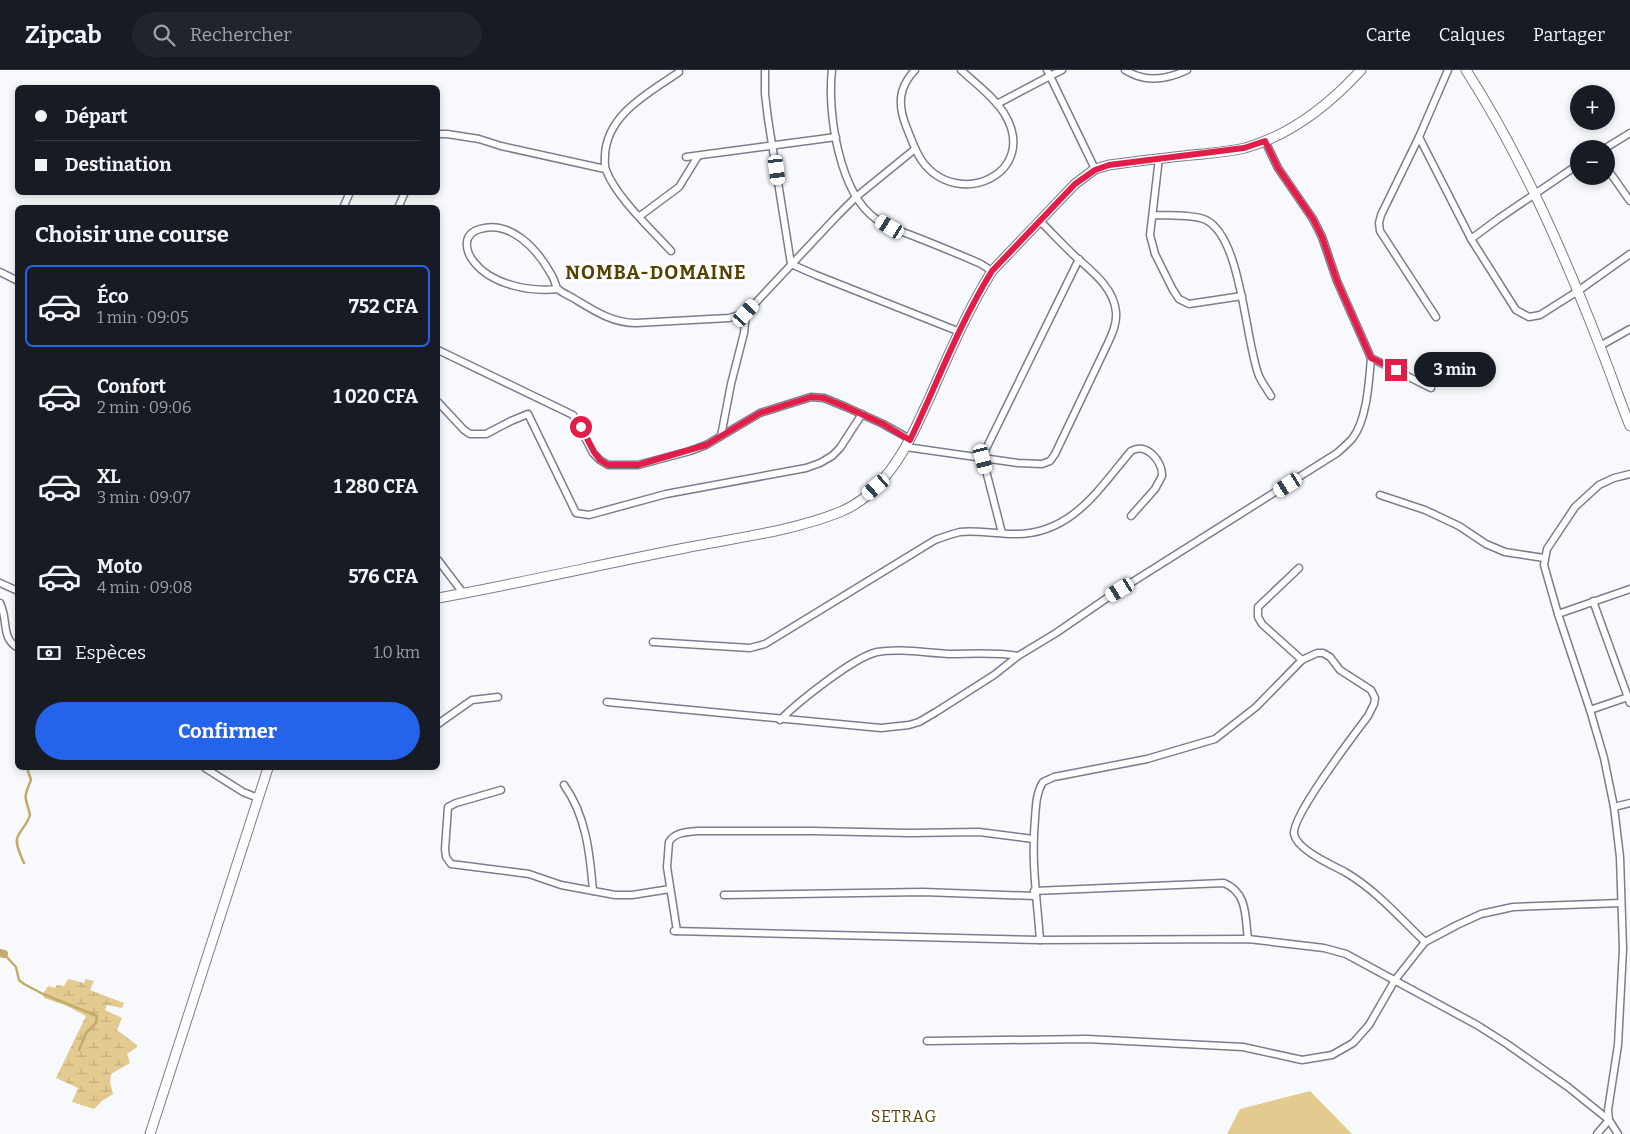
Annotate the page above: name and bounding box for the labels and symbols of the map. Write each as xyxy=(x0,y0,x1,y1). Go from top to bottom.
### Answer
car xyxy=(767,154,786,186)
car xyxy=(873,213,906,241)
district label: NOMBA-DOMAINE xyxy=(565,261,747,284)
car xyxy=(730,297,761,329)
callout: 3 min xyxy=(1414,352,1496,388)
route end xyxy=(1385,359,1407,381)
route start xyxy=(570,416,592,438)
car xyxy=(972,443,993,475)
car xyxy=(859,471,892,503)
car xyxy=(1271,471,1304,499)
car xyxy=(1103,576,1136,604)
district label: SETRAG xyxy=(871,1107,937,1126)

